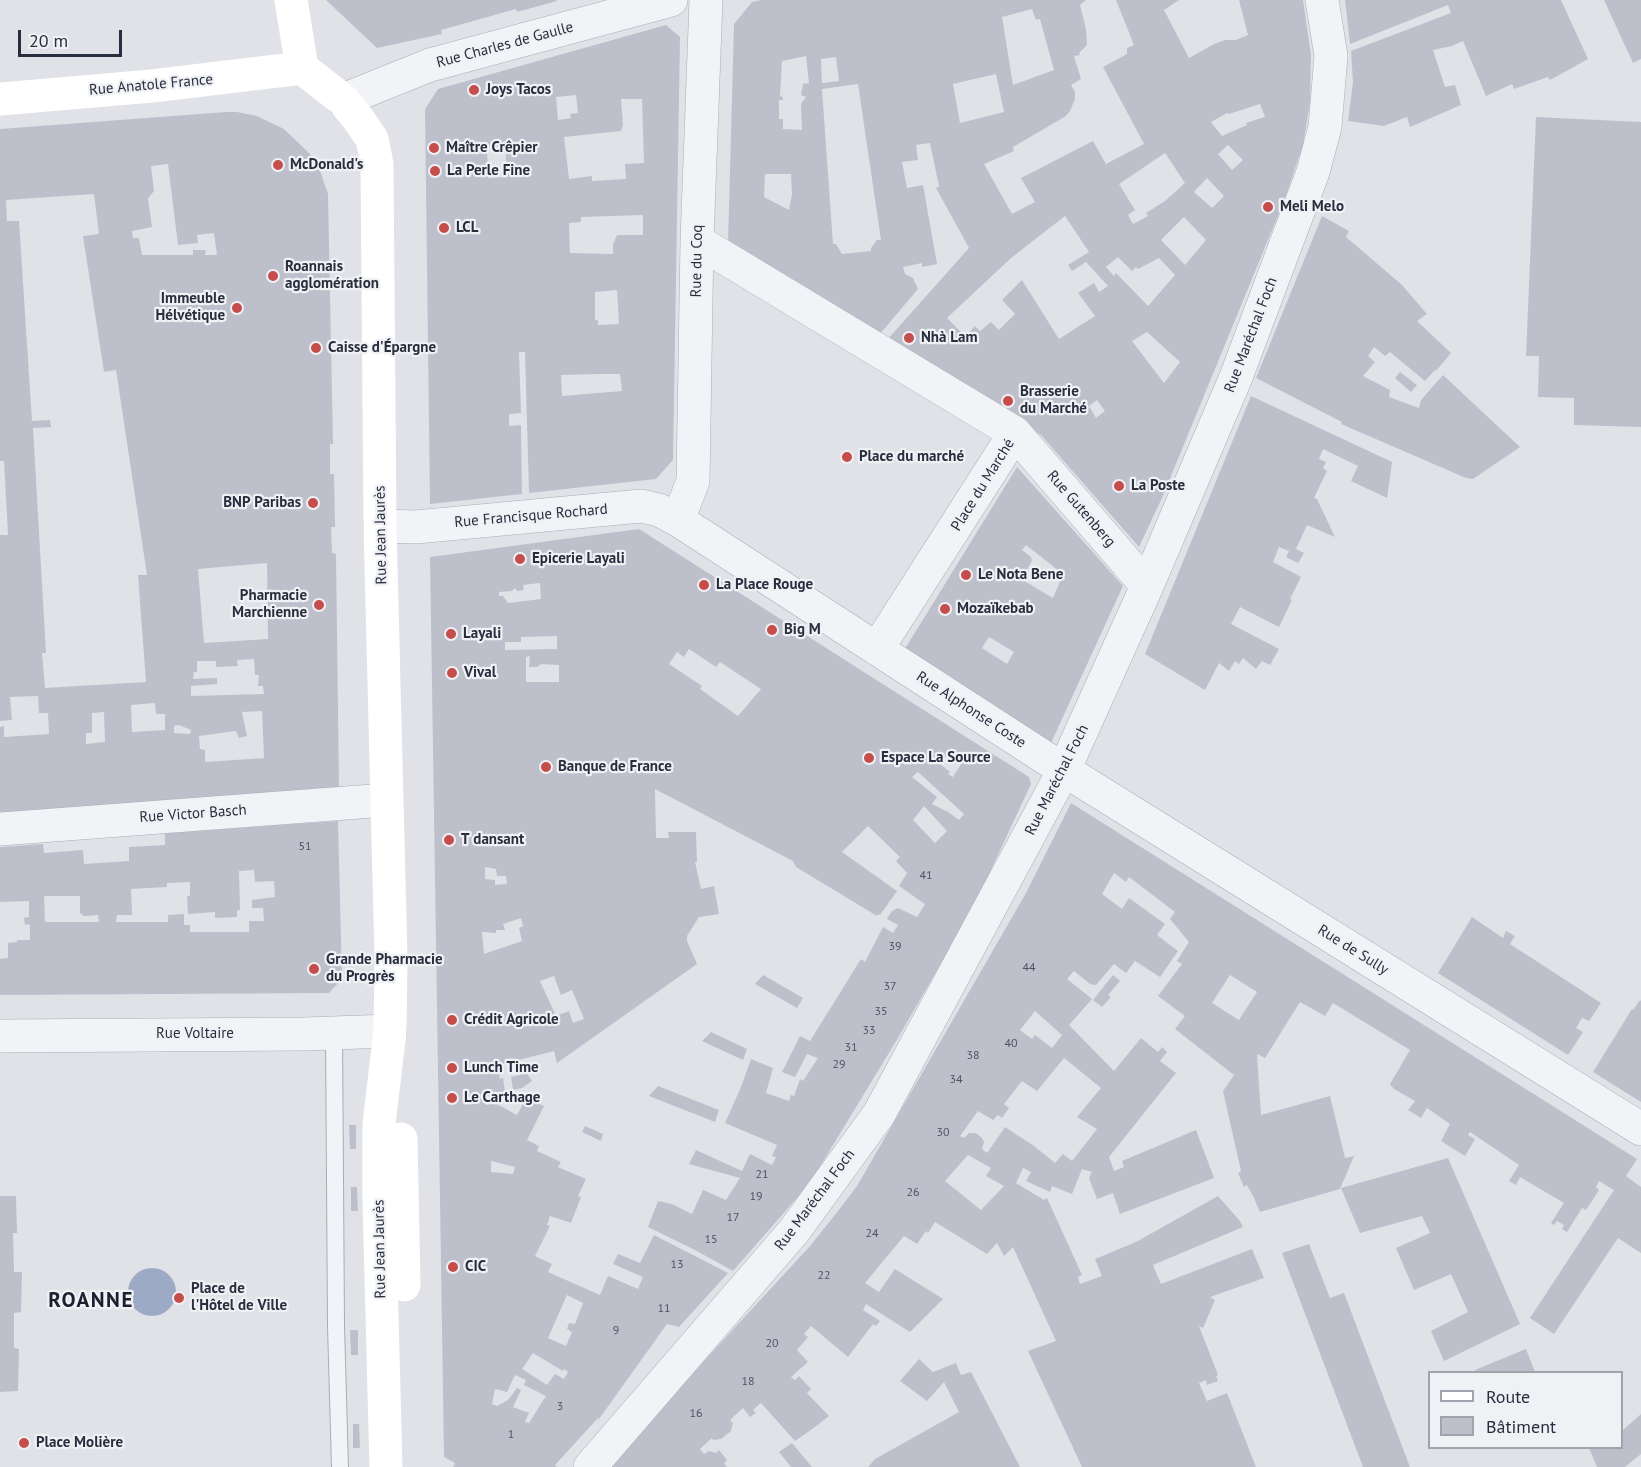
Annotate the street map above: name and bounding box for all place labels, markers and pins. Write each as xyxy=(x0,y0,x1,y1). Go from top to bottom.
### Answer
place label: Joys Tacos xyxy=(486,81,551,99)
marker: Joys Tacos xyxy=(467,83,481,97)
place label: Maître Crêpier xyxy=(446,139,538,157)
marker: Maître Crêpier xyxy=(427,141,441,155)
place label: McDonald's xyxy=(290,156,363,174)
marker: McDonald's xyxy=(271,158,285,172)
place label: La Perle Fine xyxy=(447,162,530,180)
marker: La Perle Fine xyxy=(428,164,442,178)
place label: Meli Melo xyxy=(1280,198,1344,216)
marker: Meli Melo xyxy=(1261,200,1275,214)
place label: LCL xyxy=(456,219,478,237)
marker: LCL xyxy=(437,221,451,235)
place label: Roannais agglomération xyxy=(285,258,379,293)
marker: Roannais agglomération xyxy=(266,269,280,283)
place label: Immeuble Hélvétique xyxy=(156,290,225,325)
marker: Immeuble Hélvétique xyxy=(230,301,244,315)
place label: Nhà Lam xyxy=(921,329,977,347)
marker: Nhà Lam xyxy=(902,331,916,345)
place label: Caisse d'Épargne xyxy=(328,339,436,357)
marker: Caisse d'Épargne xyxy=(309,341,323,355)
place label: Brasserie du Marché xyxy=(1020,383,1087,418)
marker: Brasserie du Marché xyxy=(1001,394,1015,408)
place label: Place du marché xyxy=(859,448,964,466)
marker: Place du marché xyxy=(840,450,854,464)
place label: La Poste xyxy=(1131,477,1185,495)
marker: La Poste xyxy=(1112,479,1126,493)
place label: BNP Paribas xyxy=(223,494,301,512)
marker: BNP Paribas xyxy=(306,496,320,510)
place label: Epicerie Layali xyxy=(532,550,625,568)
marker: Epicerie Layali xyxy=(513,552,527,566)
place label: Le Nota Bene xyxy=(978,566,1063,584)
marker: Le Nota Bene xyxy=(959,568,973,582)
place label: La Place Rouge xyxy=(716,576,813,594)
marker: La Place Rouge xyxy=(697,578,711,592)
place label: Pharmacie Marchienne xyxy=(232,587,307,622)
marker: Pharmacie Marchienne xyxy=(312,598,326,612)
place label: Mozaïkebab xyxy=(957,600,1034,618)
marker: Mozaïkebab xyxy=(938,602,952,616)
place label: Big M xyxy=(784,621,821,639)
marker: Big M xyxy=(765,623,779,637)
place label: Layali xyxy=(463,625,501,643)
marker: Layali xyxy=(444,627,458,641)
place label: Vival xyxy=(464,664,496,682)
marker: Vival xyxy=(445,666,459,680)
place label: Espace La Source xyxy=(881,749,990,767)
marker: Espace La Source xyxy=(862,751,876,765)
place label: Banque de France xyxy=(558,758,672,776)
marker: Banque de France xyxy=(539,760,553,774)
place label: T dansant xyxy=(461,831,524,849)
marker: T dansant xyxy=(442,833,456,847)
place label: Grande Pharmacie du Progrès xyxy=(326,951,443,986)
marker: Grande Pharmacie du Progrès xyxy=(307,962,321,976)
place label: Crédit Agricole xyxy=(464,1011,559,1029)
marker: Crédit Agricole xyxy=(445,1013,459,1027)
place label: Lunch Time xyxy=(464,1059,539,1077)
marker: Lunch Time xyxy=(445,1061,459,1075)
place label: Le Carthage xyxy=(464,1089,540,1107)
marker: Le Carthage xyxy=(445,1091,459,1105)
place label: CIC xyxy=(465,1258,486,1276)
marker: CIC xyxy=(446,1260,460,1274)
place label: Place de l'Hôtel de Ville xyxy=(191,1280,287,1315)
marker: Place de l'Hôtel de Ville xyxy=(172,1291,186,1305)
place label: Place Molière xyxy=(36,1434,123,1452)
marker: Place Molière xyxy=(17,1436,31,1450)

